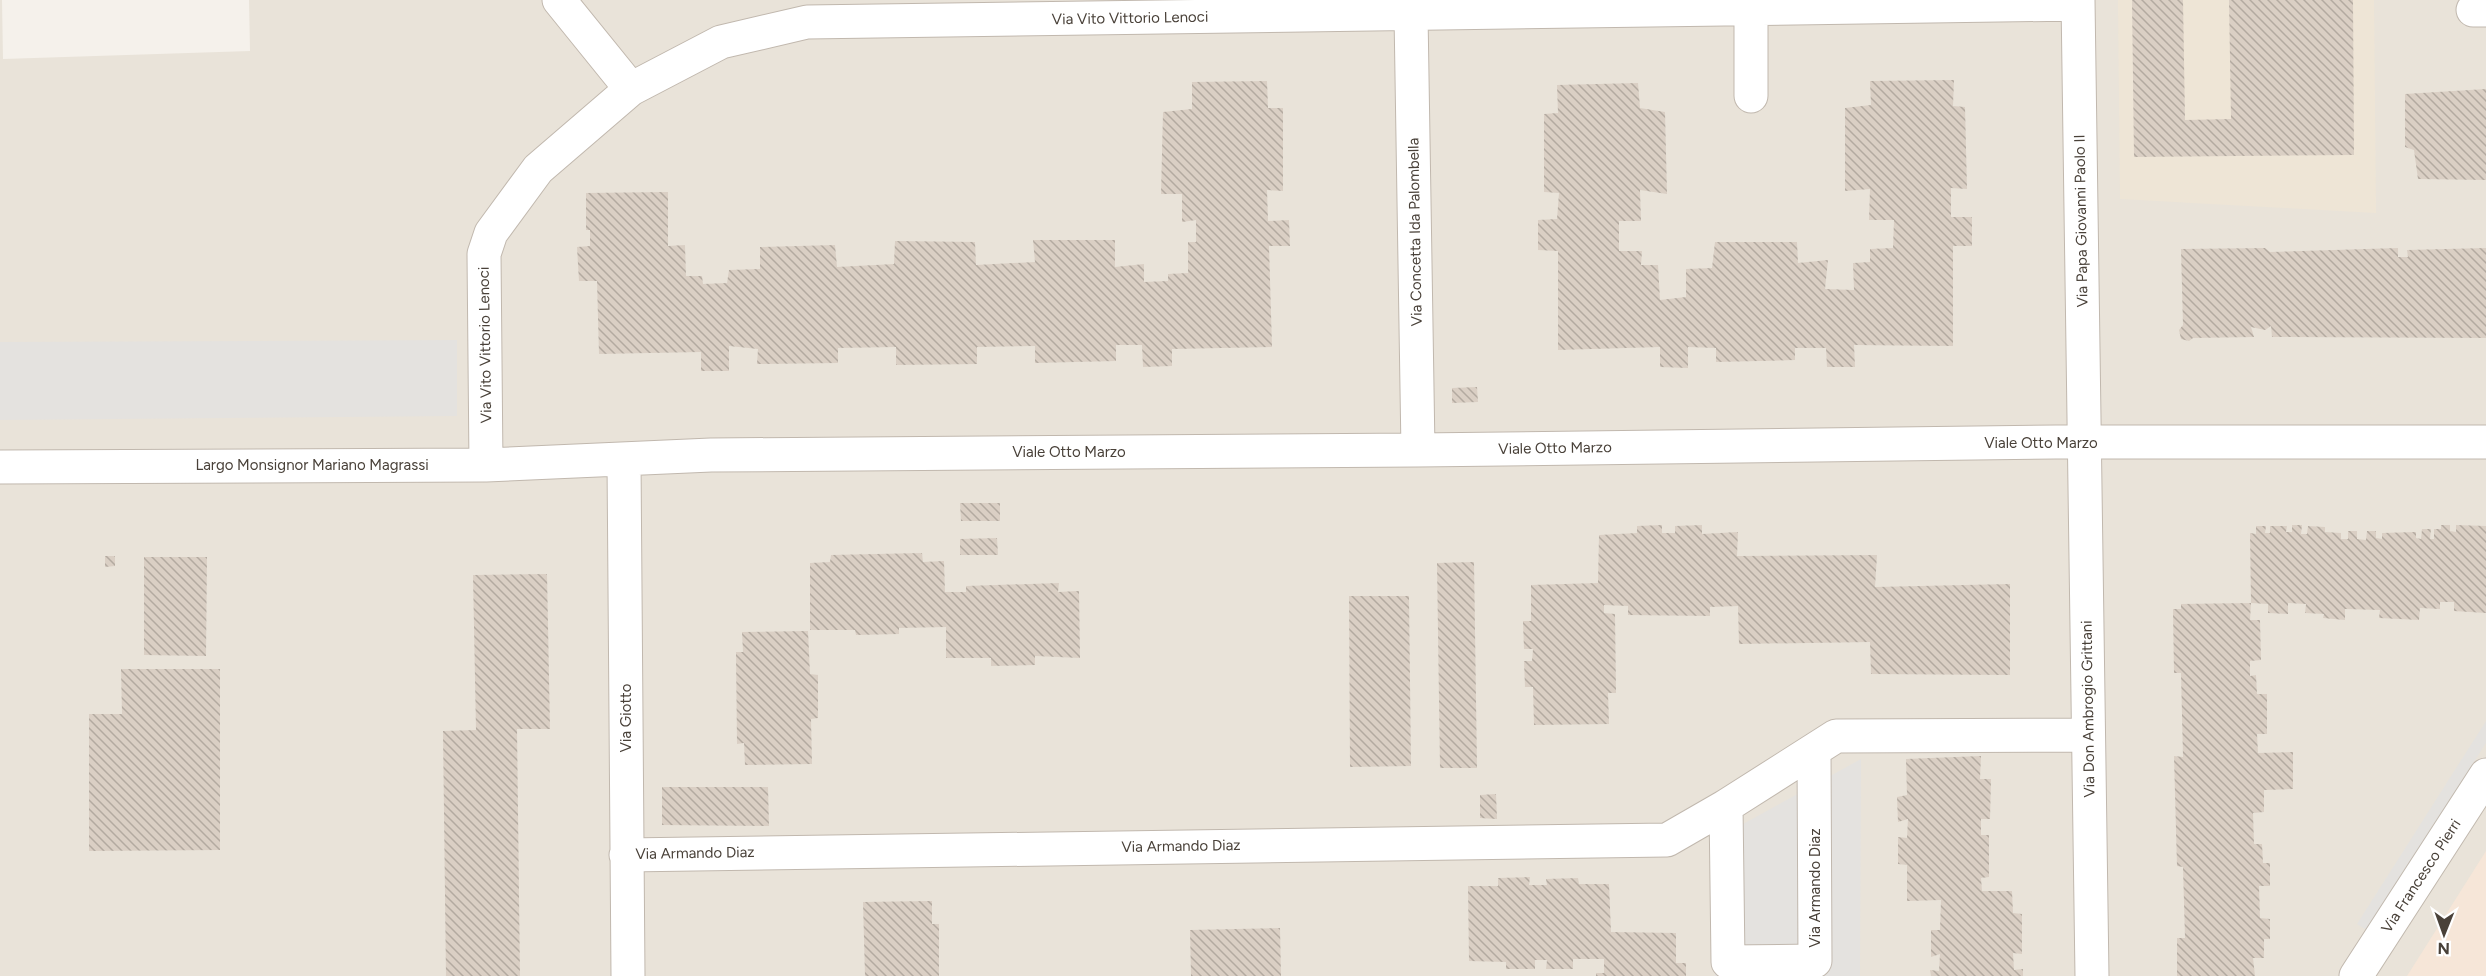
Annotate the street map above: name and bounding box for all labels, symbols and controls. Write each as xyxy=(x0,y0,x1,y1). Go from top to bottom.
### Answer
street label: Via Vito Vittorio Lenoci xyxy=(1052,8,1208,28)
street label: Via Papa Giovanni Paolo II xyxy=(2070,134,2092,308)
street label: Via Concetta Ida Palombella xyxy=(1404,138,1426,326)
street label: Via Vito Vittorio Lenoci xyxy=(475,267,495,423)
street label: Viale Otto Marzo xyxy=(1984,434,2098,452)
street label: Viale Otto Marzo xyxy=(1498,438,1612,458)
street label: Viale Otto Marzo xyxy=(1012,443,1126,461)
street label: Largo Monsignor Mariano Magrassi xyxy=(195,456,429,474)
street label: Via Don Ambrogio Grittani xyxy=(2077,620,2099,798)
street label: Via Giotto xyxy=(617,683,635,752)
street label: Via Francesco Pierri xyxy=(2377,816,2465,936)
street label: Via Armando Diaz xyxy=(1806,828,1824,948)
street label: Via Armando Diaz xyxy=(1121,836,1241,856)
street label: Via Armando Diaz xyxy=(635,843,755,863)
north arrow xyxy=(2414,904,2474,964)
text: N xyxy=(2437,939,2450,958)

